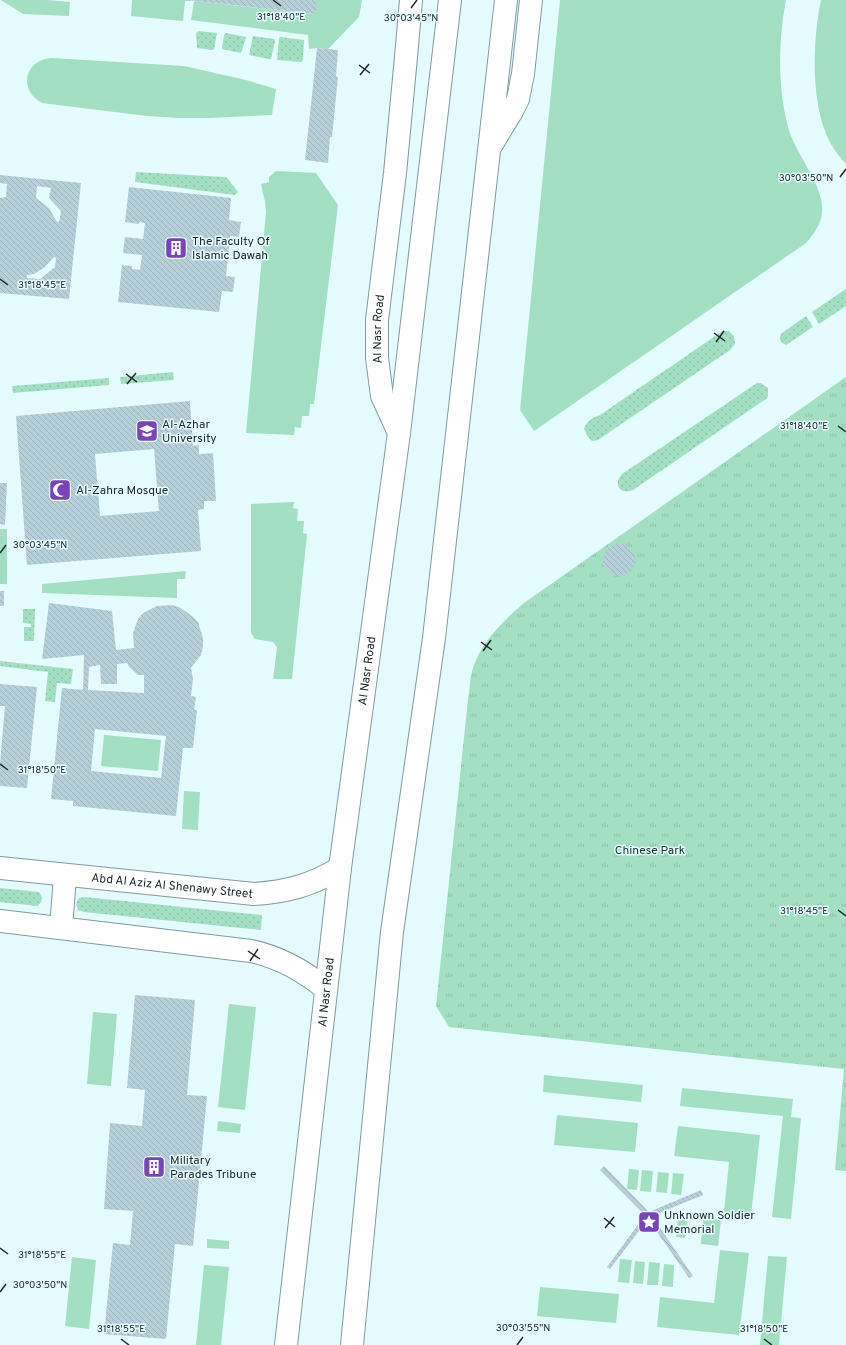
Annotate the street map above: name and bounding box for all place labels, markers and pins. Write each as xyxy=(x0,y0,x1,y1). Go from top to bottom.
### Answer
place label: The Faculty Of Islamic Dawah xyxy=(192,234,270,264)
building icon: The Faculty Of Islamic Dawah xyxy=(163,235,189,261)
place label: Al-Azhar University xyxy=(162,417,217,447)
school or university icon: Al-Azhar University xyxy=(134,418,160,444)
mosque icon: Al-Zahra Mosque xyxy=(47,477,73,503)
place label: Al-Zahra Mosque xyxy=(76,483,168,499)
place label: Military Parades Tribune xyxy=(170,1153,256,1183)
building icon: Military Parades Tribune xyxy=(141,1154,167,1180)
place label: Unknown Soldier Memorial xyxy=(664,1208,755,1238)
place icon: Unknown Soldier Memorial xyxy=(636,1209,662,1235)

